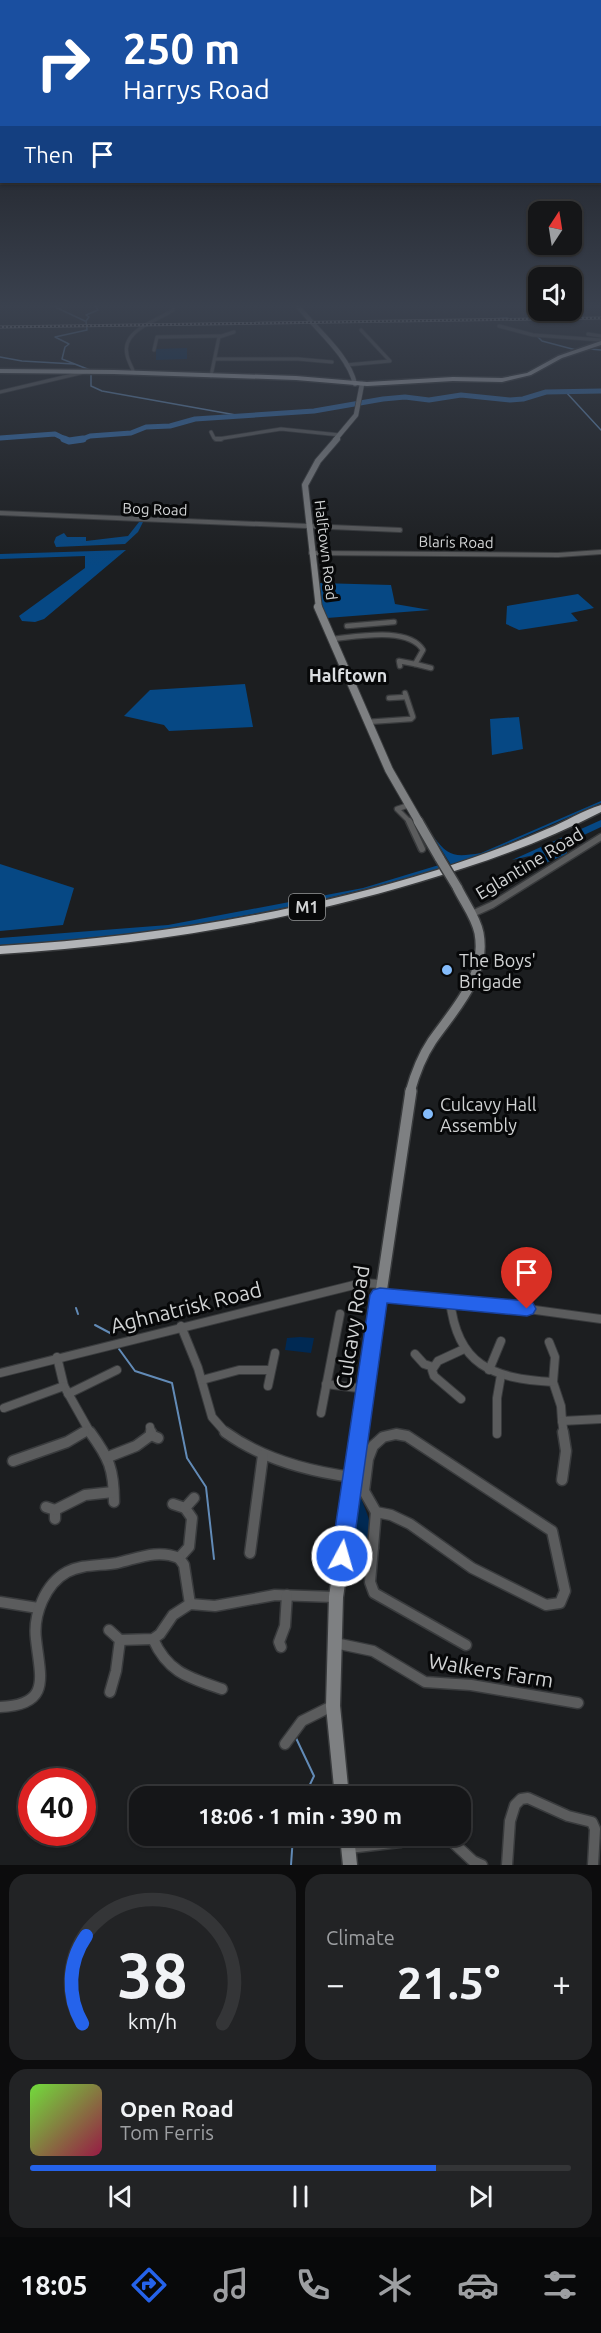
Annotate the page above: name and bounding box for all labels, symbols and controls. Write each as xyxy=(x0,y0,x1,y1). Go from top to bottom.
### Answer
icon: right xyxy=(24,24,102,102)
text: 250 m xyxy=(123,25,240,72)
text: Harrys Road xyxy=(123,74,270,104)
icon: arrive xyxy=(86,138,119,171)
text: Then xyxy=(24,142,74,167)
north arrow xyxy=(528,201,582,255)
map controls xyxy=(528,201,582,321)
button: sound xyxy=(528,267,582,321)
street label: Bog Road xyxy=(122,499,188,519)
street label: Halftown Road xyxy=(311,499,341,601)
street label: Blaris Road xyxy=(418,533,494,551)
district label: Halftown xyxy=(309,665,387,685)
street label: Eglantine Road xyxy=(472,823,586,903)
road number: M1 xyxy=(289,894,325,920)
place label: The Boys' Brigade xyxy=(459,950,536,991)
marker: The Boys' Brigade xyxy=(440,963,454,977)
place label: Culcavy Hall Assembly xyxy=(440,1094,537,1135)
marker: Culcavy Hall Assembly xyxy=(421,1107,435,1121)
pin xyxy=(501,1247,552,1309)
icon: arrive xyxy=(510,1256,543,1289)
street label: Culcavy Road xyxy=(330,1264,374,1390)
street label: Aghnatrisk Road xyxy=(108,1277,264,1337)
position arrow xyxy=(310,1524,374,1588)
street label: Walkers Farm xyxy=(427,1648,555,1692)
speed limit sign: 40 xyxy=(18,1768,96,1846)
text: 18:06 · 1 min · 390 m xyxy=(198,1803,402,1828)
text: Climate xyxy=(326,1926,395,1949)
text: 38 xyxy=(117,1940,188,2010)
text: 21.5° xyxy=(397,1957,500,2008)
text: − xyxy=(326,1965,345,2002)
text: + xyxy=(552,1965,571,2002)
text: km/h xyxy=(128,2009,177,2033)
text: Open Road xyxy=(120,2096,234,2121)
text: Tom Ferris xyxy=(120,2121,214,2144)
icon: previous xyxy=(104,2180,137,2213)
icon: pause xyxy=(284,2180,317,2213)
icon: next xyxy=(464,2180,497,2213)
icon: directions xyxy=(128,2264,170,2306)
icon: music xyxy=(210,2264,252,2306)
icon: phone xyxy=(292,2264,334,2306)
icon: climate xyxy=(374,2264,416,2306)
icon: car xyxy=(457,2264,499,2306)
icon: filters xyxy=(539,2264,581,2306)
text: 18:05 xyxy=(20,2270,88,2300)

